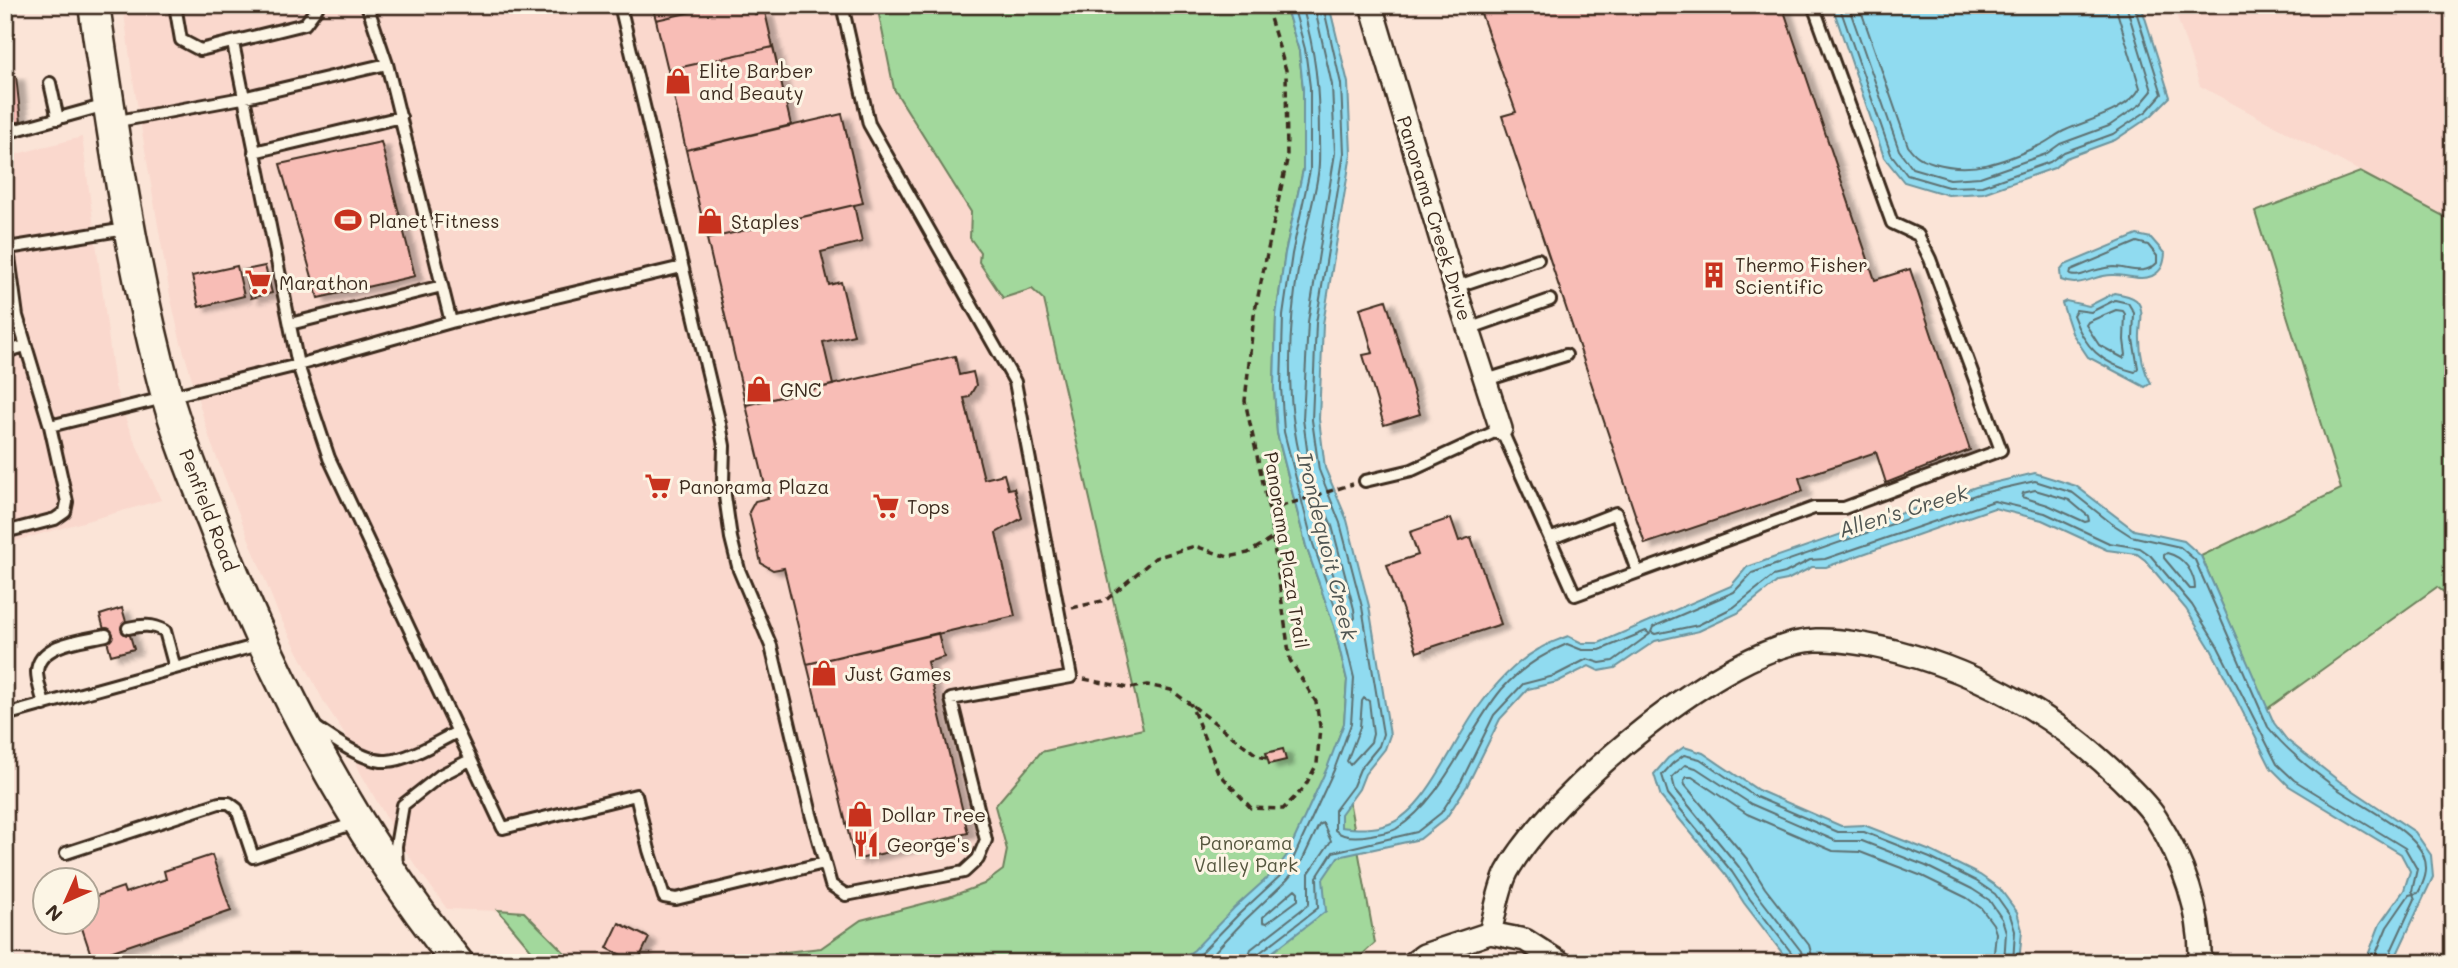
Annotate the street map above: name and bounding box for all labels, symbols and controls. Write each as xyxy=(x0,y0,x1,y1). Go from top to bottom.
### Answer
place label: Elite Barber and Beauty xyxy=(699,58,813,105)
shop icon: Elite Barber and Beauty xyxy=(663,66,693,96)
street label: Panorama Creek Drive xyxy=(1392,113,1478,323)
sports icon: Planet Fitness xyxy=(333,205,363,235)
shop icon: Staples xyxy=(695,206,725,236)
place label: Planet Fitness xyxy=(369,208,500,233)
place label: Staples xyxy=(731,209,799,234)
place label: Thermo Fisher Scientific xyxy=(1735,252,1868,299)
building icon: Thermo Fisher Scientific xyxy=(1699,260,1729,290)
supermarket icon: Marathon xyxy=(243,267,273,297)
place label: Marathon xyxy=(279,270,368,295)
shop icon: GNC xyxy=(744,374,774,404)
place label: GNC xyxy=(780,377,822,402)
street label: Penfield Road xyxy=(174,445,244,575)
water label: Irondequoit Creek xyxy=(1292,449,1365,644)
street label: Panorama Plaza Trail xyxy=(1259,450,1315,650)
supermarket icon: Panorama Plaza xyxy=(643,471,673,501)
place label: Panorama Plaza xyxy=(679,474,829,499)
water label: Allen's Creek xyxy=(1835,477,1972,542)
supermarket icon: Tops xyxy=(871,491,901,521)
place label: Tops xyxy=(907,494,950,519)
shop icon: Just Games xyxy=(809,658,839,688)
place label: Just Games xyxy=(845,661,952,686)
shop icon: Dollar Tree xyxy=(845,799,875,829)
place label: Dollar Tree xyxy=(881,802,986,827)
restaurant icon: George's xyxy=(851,829,881,859)
park label: Panorama Valley Park xyxy=(1194,830,1298,877)
place label: George's xyxy=(887,832,970,857)
north arrow xyxy=(32,866,102,936)
text: N xyxy=(40,899,68,927)

